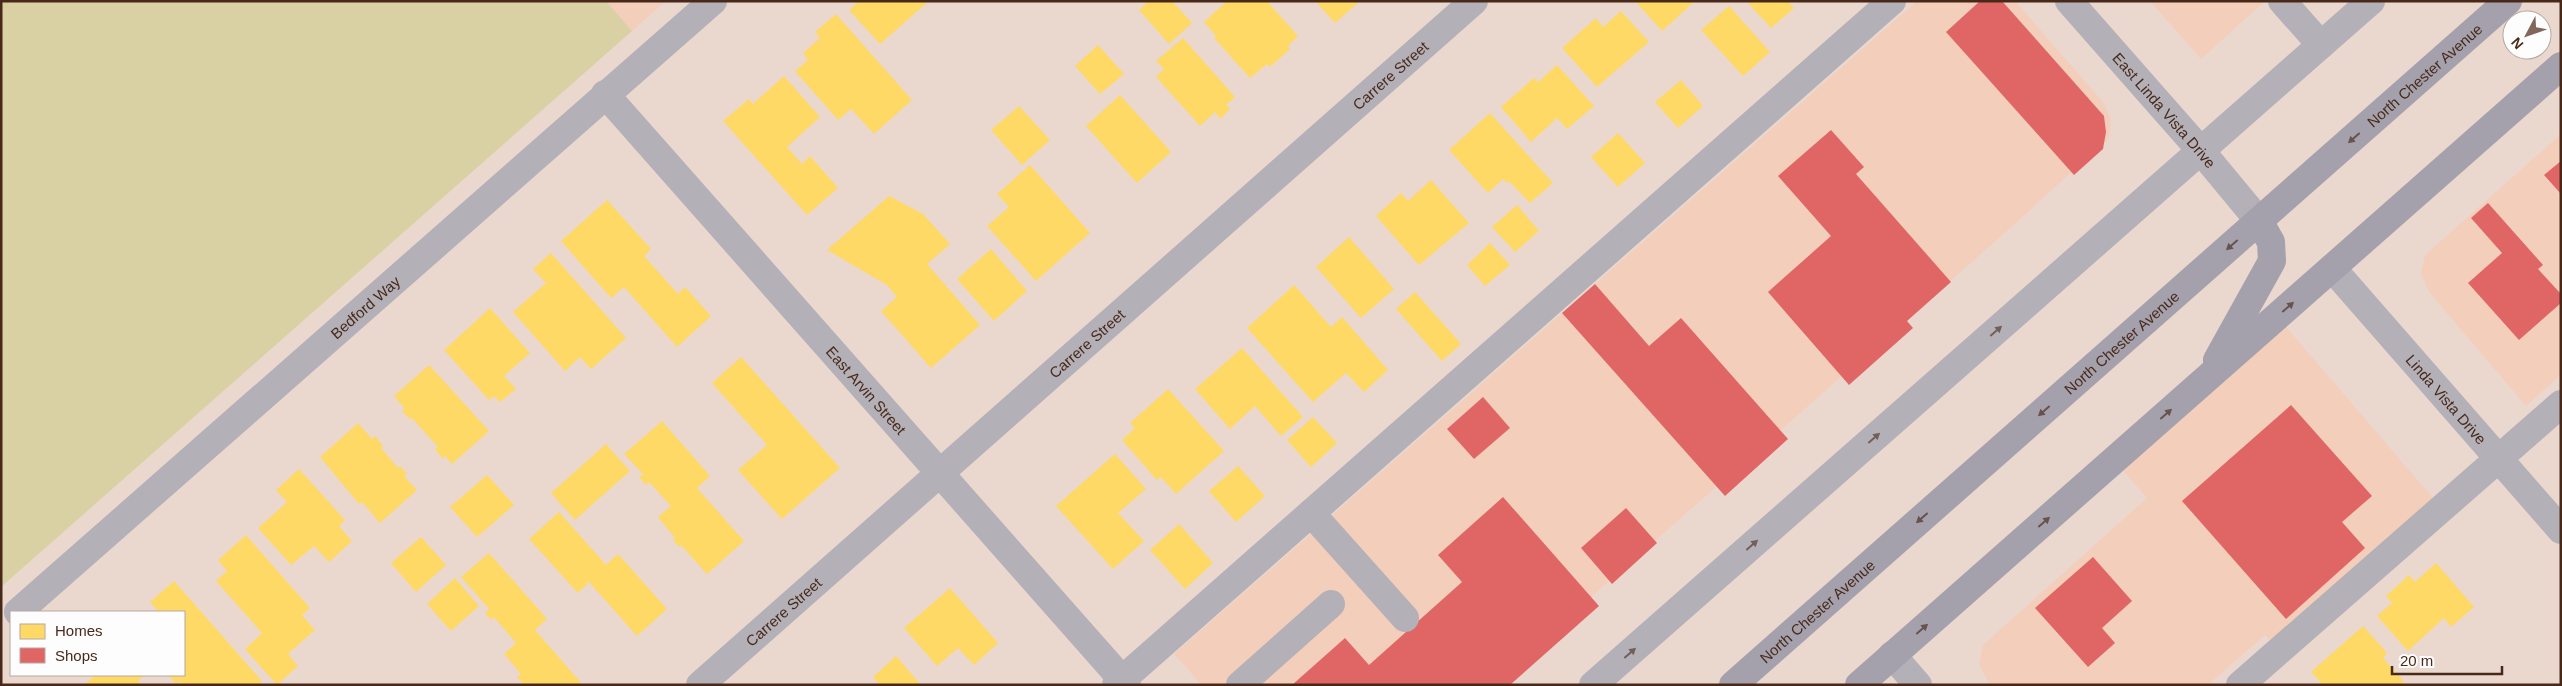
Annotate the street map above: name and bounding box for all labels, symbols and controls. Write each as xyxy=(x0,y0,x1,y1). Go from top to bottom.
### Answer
north arrow xyxy=(2502,10,2552,60)
street label: North Chester Avenue xyxy=(2363,20,2485,130)
text: N xyxy=(2508,34,2527,53)
street label: Carrere Street xyxy=(1349,37,1432,113)
street label: East Linda Vista Drive xyxy=(2110,49,2220,171)
one-way arrow xyxy=(2348,132,2360,144)
one-way arrow xyxy=(2226,239,2238,251)
street label: Bedford Way xyxy=(327,272,403,342)
street label: North Chester Avenue xyxy=(2061,287,2182,397)
one-way arrow xyxy=(2281,301,2293,313)
street label: Carrere Street xyxy=(1045,305,1129,381)
one-way arrow xyxy=(1990,325,2002,337)
street label: East Arvin Street xyxy=(823,343,910,438)
street label: Linda Vista Drive xyxy=(2403,351,2490,447)
one-way arrow xyxy=(2038,405,2051,416)
one-way arrow xyxy=(2159,409,2172,420)
one-way arrow xyxy=(1868,433,1881,444)
one-way arrow xyxy=(1917,512,1929,524)
one-way arrow xyxy=(2037,516,2049,528)
one-way arrow xyxy=(1745,540,1758,551)
street label: North Chester Avenue xyxy=(1756,556,1878,666)
street label: Carrere Street xyxy=(742,573,825,649)
legend xyxy=(10,611,185,676)
text: Homes xyxy=(55,622,103,639)
one-way arrow xyxy=(1915,624,1928,635)
scale bar xyxy=(2392,644,2502,676)
text: Shops xyxy=(55,647,98,664)
one-way arrow xyxy=(1623,647,1636,658)
text: 20 m xyxy=(2400,652,2433,669)

